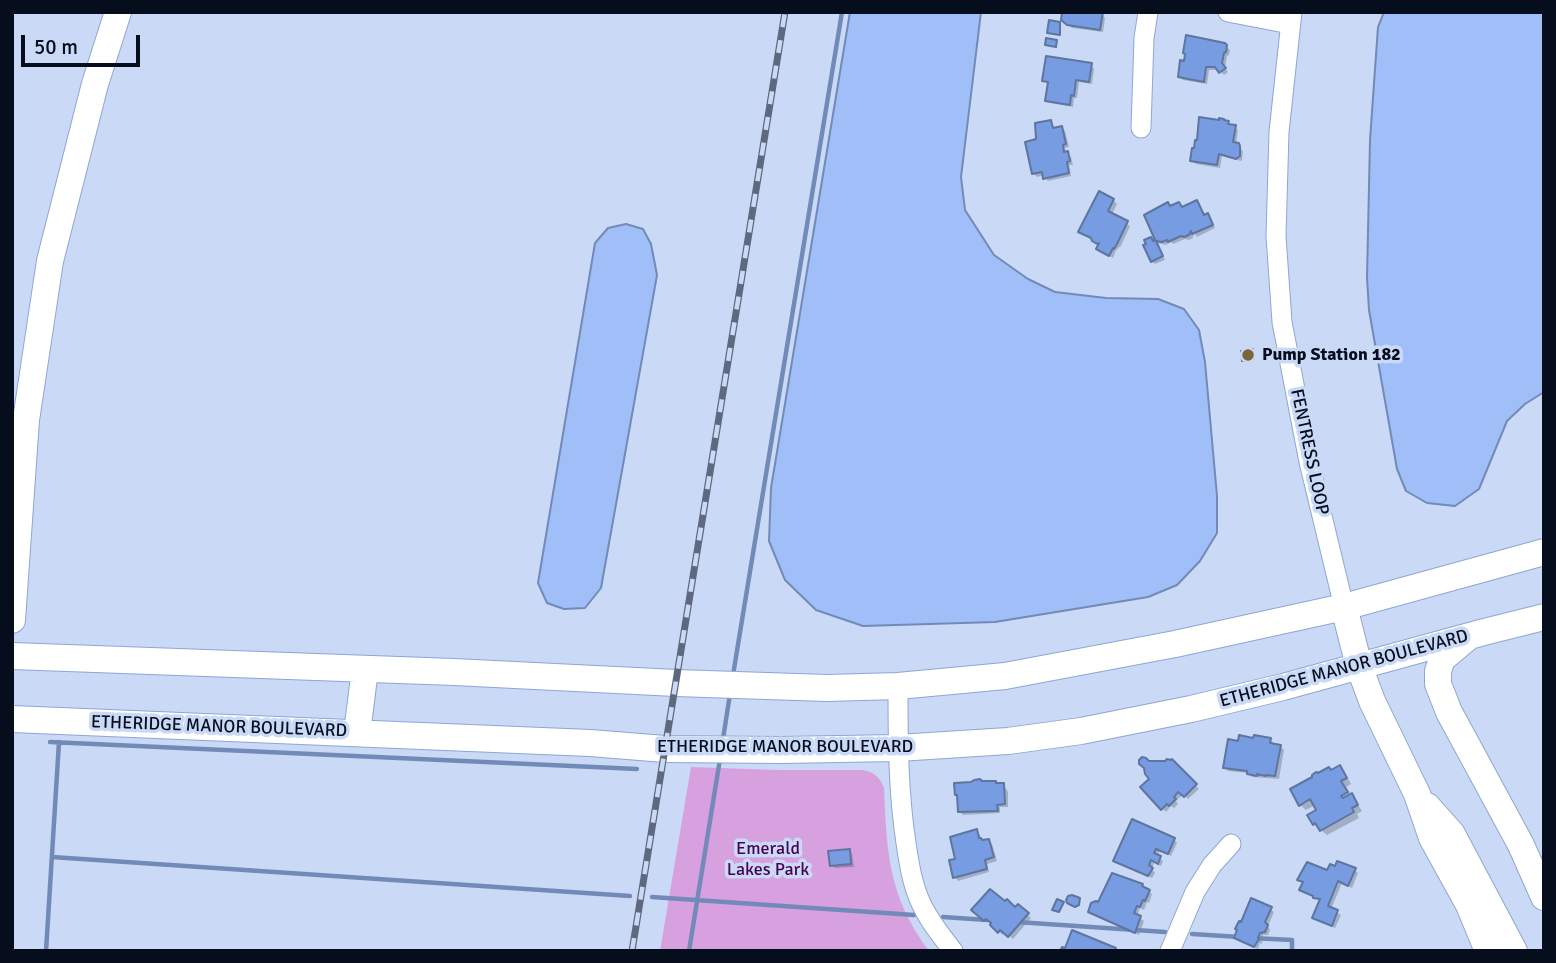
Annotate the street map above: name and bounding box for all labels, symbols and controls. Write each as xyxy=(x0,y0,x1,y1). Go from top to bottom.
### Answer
scale bar xyxy=(24,21,144,65)
text: 50 m xyxy=(34,34,78,60)
place label: Pump Station 182 xyxy=(1262,344,1401,366)
marker: Pump Station 182 xyxy=(1240,347,1256,363)
street label: FENTRESS LOOP xyxy=(1285,387,1333,517)
street label: ETHERIDGE MANOR BOULEVARD xyxy=(1217,625,1471,713)
street label: ETHERIDGE MANOR BOULEVARD xyxy=(91,712,347,742)
street label: ETHERIDGE MANOR BOULEVARD xyxy=(657,736,913,758)
park label: Emerald Lakes Park xyxy=(727,838,809,880)

